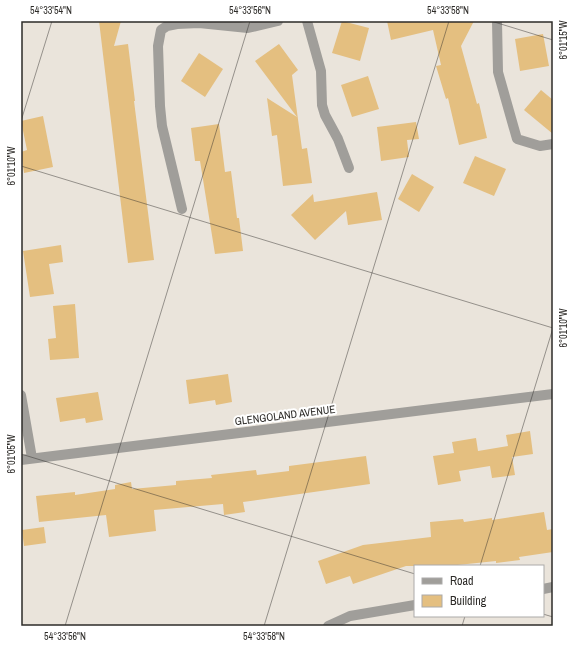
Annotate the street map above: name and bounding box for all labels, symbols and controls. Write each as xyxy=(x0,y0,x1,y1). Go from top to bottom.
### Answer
text: 54°33'54"N xyxy=(30,4,72,17)
text: 54°33'56"N xyxy=(229,4,271,17)
text: 54°33'58"N xyxy=(427,4,469,17)
text: 6°01'15"W xyxy=(557,20,570,60)
text: 6°01'10"W xyxy=(5,146,18,186)
text: 6°01'10"W xyxy=(557,308,570,348)
street label: GLENGOLAND AVENUE xyxy=(234,402,336,428)
text: 6°01'05"W xyxy=(5,434,18,474)
legend xyxy=(414,565,544,617)
text: Road xyxy=(450,573,474,589)
text: Building xyxy=(450,593,487,609)
text: 54°33'56"N xyxy=(44,630,86,643)
text: 54°33'58"N xyxy=(243,630,285,643)

